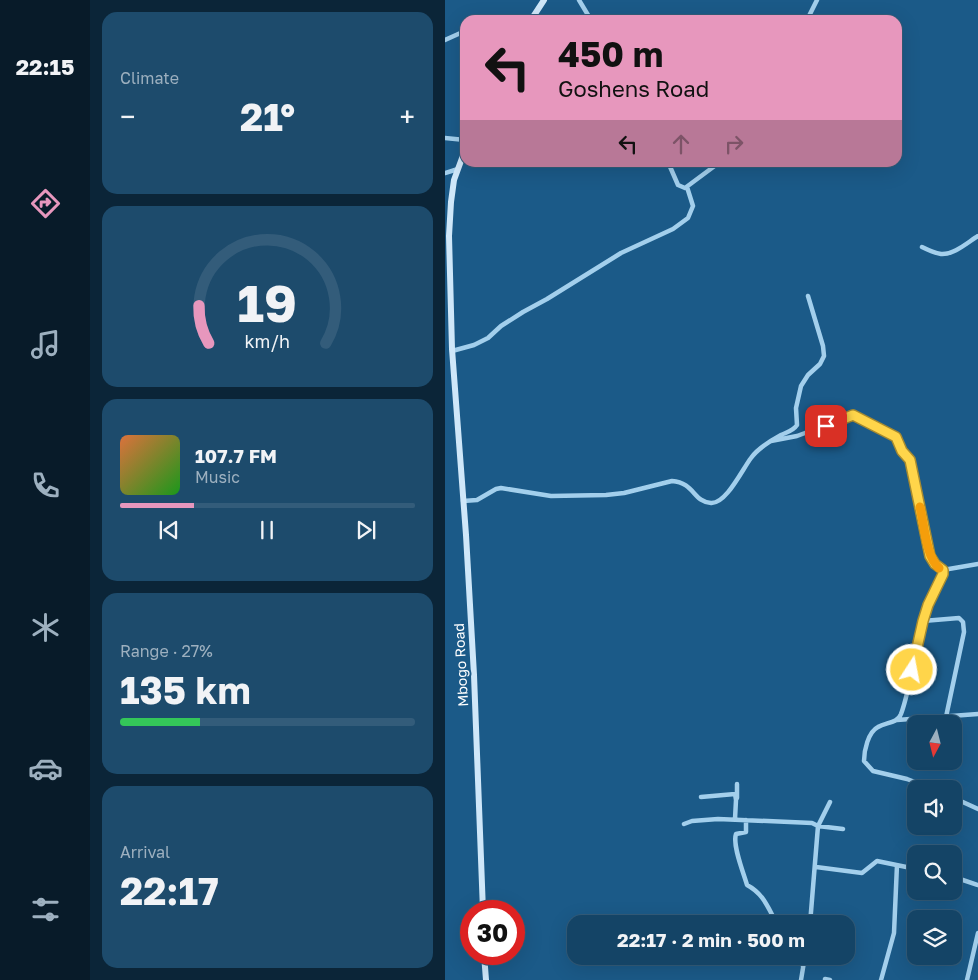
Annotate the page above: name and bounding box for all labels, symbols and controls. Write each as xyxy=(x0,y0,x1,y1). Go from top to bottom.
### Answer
text: 450 m xyxy=(558,33,663,75)
icon: left xyxy=(475,35,540,100)
text: 22:15 xyxy=(16,53,74,80)
text: Climate xyxy=(120,68,179,88)
text: Goshens Road xyxy=(558,75,709,102)
text: 21° xyxy=(240,94,295,139)
text: − xyxy=(120,100,135,133)
text: + xyxy=(400,100,415,133)
icon: left xyxy=(614,130,642,158)
icon: ahead xyxy=(667,130,695,158)
icon: right xyxy=(720,130,748,158)
icon: directions xyxy=(28,186,63,221)
text: 19 xyxy=(238,271,297,333)
icon: music xyxy=(28,327,63,362)
text: km/h xyxy=(245,330,290,352)
pin xyxy=(805,405,847,447)
icon: arrive xyxy=(812,412,840,440)
text: 107.7 FM xyxy=(195,444,277,467)
text: Music xyxy=(195,467,240,487)
icon: phone xyxy=(28,468,63,503)
icon: previous xyxy=(155,516,183,544)
icon: pause xyxy=(253,516,281,544)
icon: next xyxy=(352,516,380,544)
icon: climate xyxy=(28,610,63,645)
street label: Mbogo Road xyxy=(450,623,471,707)
text: Range · 27% xyxy=(120,641,213,661)
position arrow xyxy=(885,643,937,695)
text: 135 km xyxy=(120,667,251,712)
north arrow xyxy=(907,715,963,770)
map controls xyxy=(907,715,962,965)
icon: car xyxy=(28,751,63,786)
button: sound xyxy=(907,780,962,835)
text: Arrival xyxy=(120,842,170,862)
button: search xyxy=(907,845,962,900)
text: 22:17 xyxy=(120,868,219,913)
icon: filters xyxy=(28,892,63,927)
speed limit sign: 30 xyxy=(460,900,525,965)
button: layers xyxy=(907,910,962,965)
text: 22:17 · 2 min · 500 m xyxy=(617,928,805,951)

